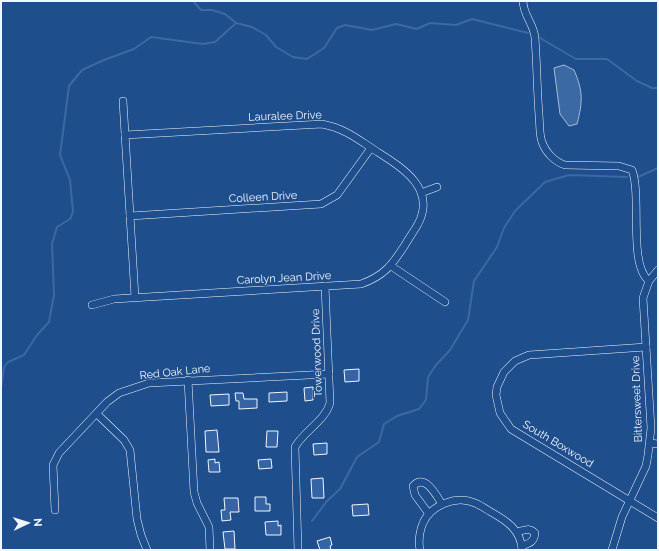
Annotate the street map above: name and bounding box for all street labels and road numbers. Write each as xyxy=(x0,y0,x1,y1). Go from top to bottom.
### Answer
street label: Lauralee Drive xyxy=(248,108,323,124)
street label: Colleen Drive xyxy=(228,189,298,205)
street label: Carolyn Jean Drive xyxy=(236,269,332,287)
street label: Towerwood Drive xyxy=(309,308,325,398)
street label: Bittersweet Drive xyxy=(629,355,645,443)
street label: Red Oak Lane xyxy=(139,362,212,382)
street label: South Boxwood xyxy=(520,418,596,470)

